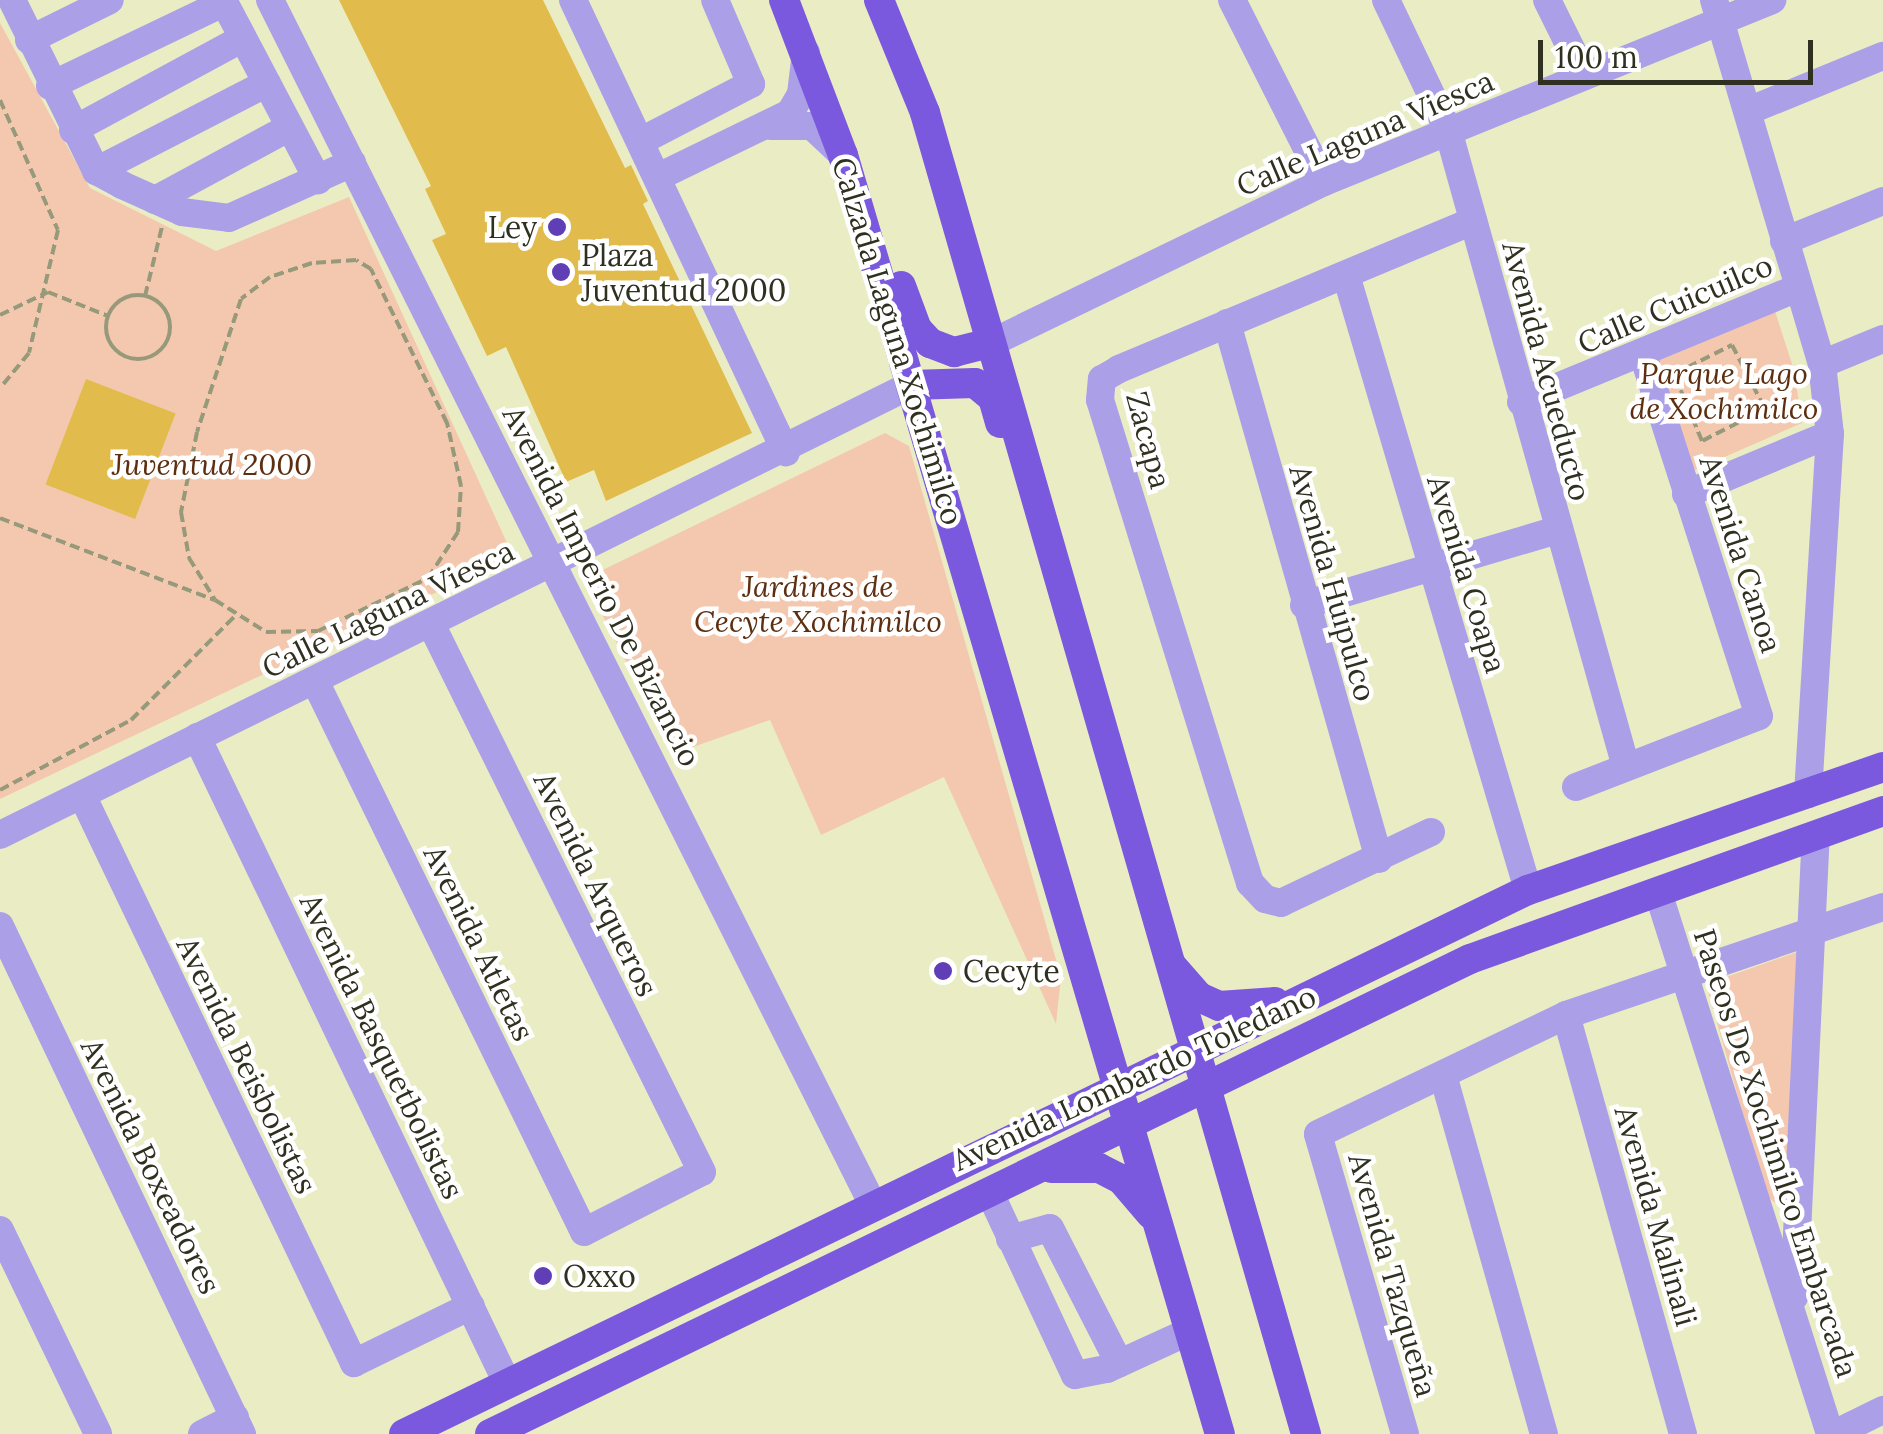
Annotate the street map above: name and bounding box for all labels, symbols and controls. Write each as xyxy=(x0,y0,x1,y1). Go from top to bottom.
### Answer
scale bar xyxy=(1543,20,1818,82)
text: 100 m xyxy=(1555,38,1638,76)
street label: Calle Laguna Viesca xyxy=(1231,63,1499,203)
street label: Calzada Laguna Xochimilco xyxy=(825,153,971,529)
place label: Ley xyxy=(488,209,537,245)
marker: Ley xyxy=(546,216,568,238)
place label: Plaza Juventud 2000 xyxy=(581,237,786,308)
street label: Avenida Acueducto xyxy=(1495,237,1599,505)
street label: Calle Cuicuilco xyxy=(1572,247,1778,361)
marker: Plaza Juventud 2000 xyxy=(550,261,572,283)
park label: Parque Lago de Xochimilco xyxy=(1630,355,1818,426)
street label: Zacapa xyxy=(1119,388,1179,492)
street label: Avenida Imperio De Bizancio xyxy=(495,400,709,772)
park label: Juventud 2000 xyxy=(112,446,312,482)
street label: Avenida Canoa xyxy=(1692,451,1790,657)
street label: Avenida Huipulco xyxy=(1282,461,1384,705)
street label: Avenida Coapa xyxy=(1420,471,1514,677)
street label: Calle Laguna Viesca xyxy=(256,532,520,686)
park label: Jardines de Cecyte Xochimilco xyxy=(694,568,942,638)
street label: Avenida Arqueros xyxy=(526,766,666,1002)
street label: Avenida Atletas xyxy=(416,839,542,1047)
street label: Avenida Basquetbolistas xyxy=(292,888,472,1204)
street label: Paseos De Xochimilco Embarcada xyxy=(1686,924,1866,1382)
street label: Avenida Beisbolistas xyxy=(169,931,325,1199)
place label: Cecyte xyxy=(963,953,1060,989)
marker: Cecyte xyxy=(932,960,954,982)
street label: Avenida Lombardo Toledano xyxy=(947,978,1321,1178)
street label: Avenida Boxeadores xyxy=(74,1033,228,1299)
street label: Avenida Malinali xyxy=(1607,1102,1705,1330)
street label: Avenida Tazqueña xyxy=(1341,1149,1445,1401)
place label: Oxxo xyxy=(563,1258,636,1294)
marker: Oxxo xyxy=(532,1265,554,1287)

